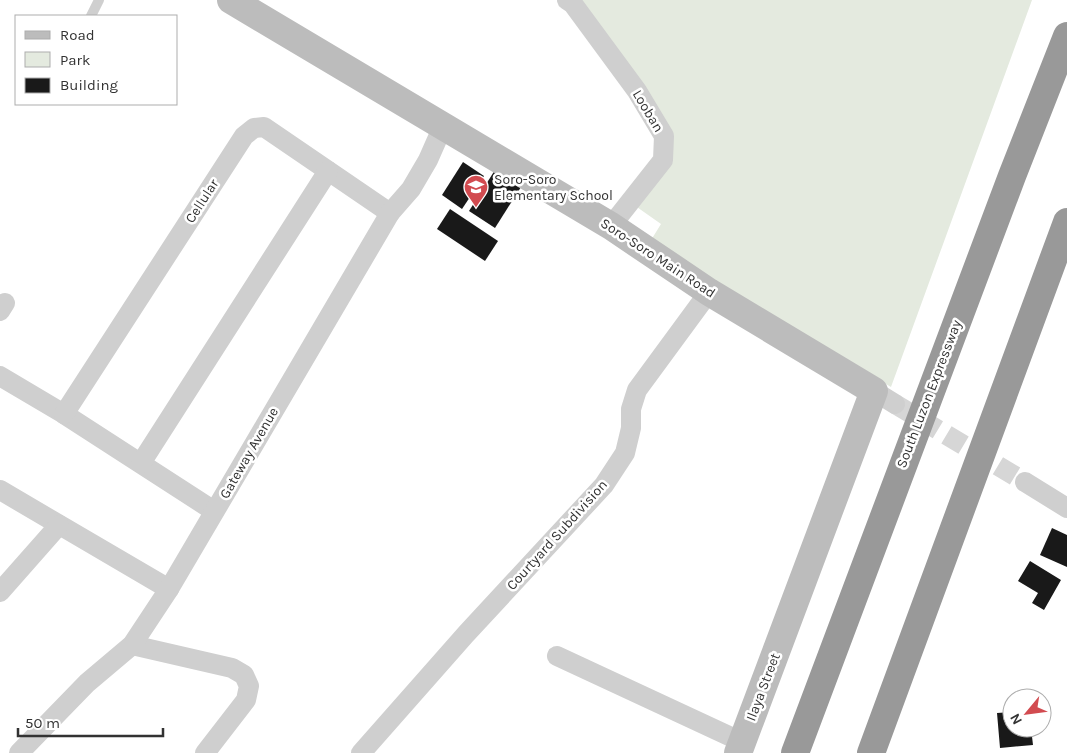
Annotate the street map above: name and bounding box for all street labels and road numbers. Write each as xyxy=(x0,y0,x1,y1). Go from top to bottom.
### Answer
street label: Looban xyxy=(629,87,667,135)
street label: Cellular xyxy=(182,175,223,226)
street label: Soro-Soro Main Road xyxy=(597,214,719,302)
street label: South Luzon Expressway xyxy=(893,317,965,470)
street label: Gateway Avenue xyxy=(216,404,282,502)
street label: Courtyard Subdivision xyxy=(503,476,611,594)
street label: Ilaya Street xyxy=(742,651,784,723)

